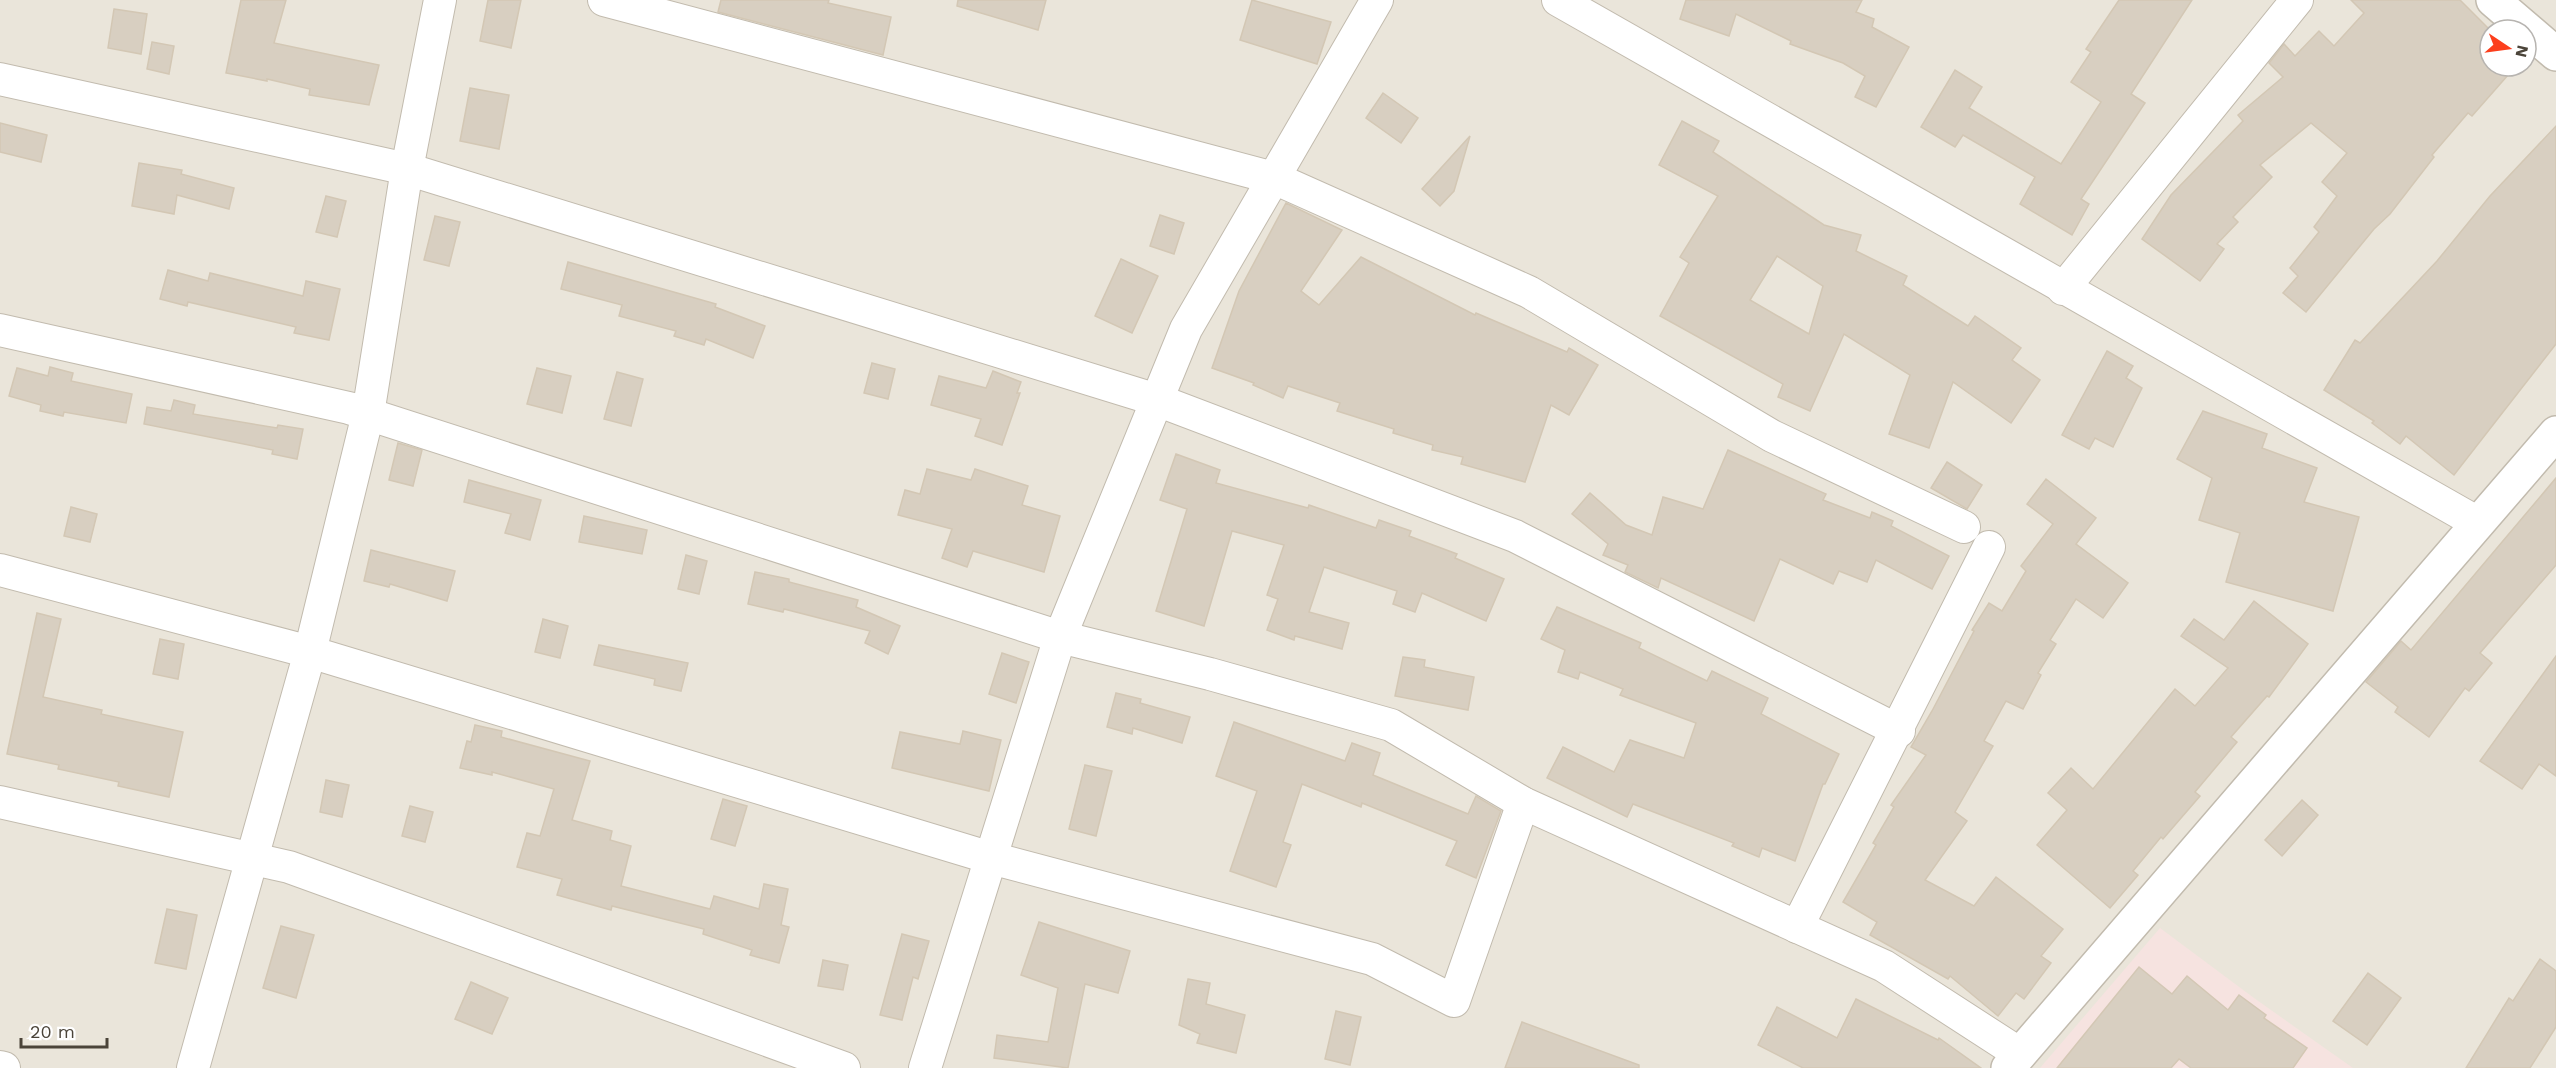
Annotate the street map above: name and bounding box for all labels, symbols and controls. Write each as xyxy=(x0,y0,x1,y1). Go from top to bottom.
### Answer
north arrow xyxy=(2478,18,2538,78)
text: N xyxy=(2512,43,2533,59)
scale bar xyxy=(21,1011,106,1049)
text: 20 m xyxy=(30,1021,75,1042)

